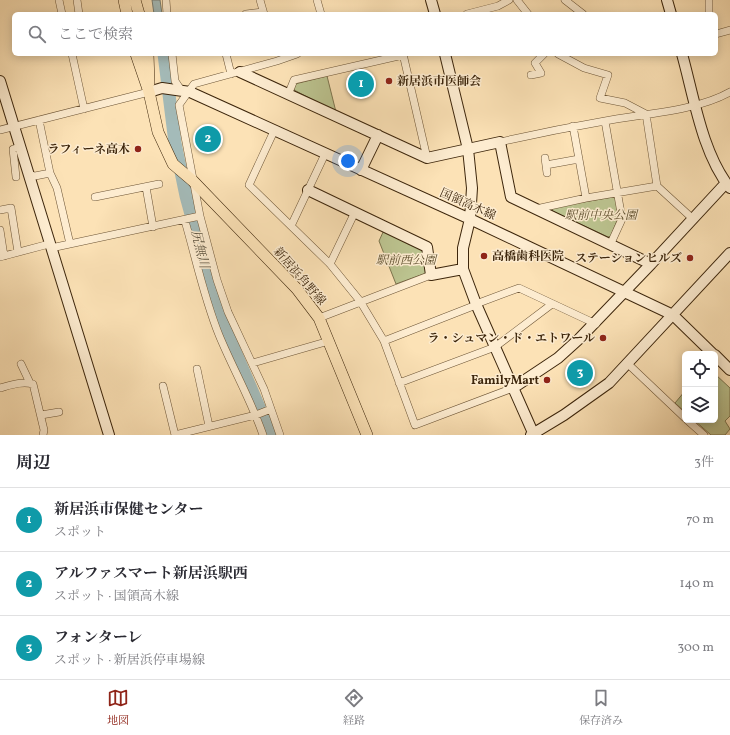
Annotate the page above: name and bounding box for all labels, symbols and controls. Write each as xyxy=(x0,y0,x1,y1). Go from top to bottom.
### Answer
search box xyxy=(12,12,718,56)
icon: search xyxy=(26,23,48,45)
text: ここで検索 xyxy=(58,25,133,46)
pin: 1 xyxy=(348,69,374,99)
place label: 新居浜市医師会 xyxy=(397,74,481,90)
marker: 新居浜市医師会 xyxy=(384,76,394,86)
pin: 2 xyxy=(195,124,221,154)
place label: ラフィーネ高木 xyxy=(48,142,130,158)
marker: ラフィーネ高木 xyxy=(133,144,143,154)
your location xyxy=(338,151,358,171)
street label: 国領高木線 xyxy=(437,185,498,224)
park label: 駅前中央公園 xyxy=(565,208,639,224)
water label: 尻無川 xyxy=(186,228,213,273)
street label: 新居浜角野線 xyxy=(270,244,329,309)
place label: 高橋歯科医院 xyxy=(492,249,564,265)
marker: 高橋歯科医院 xyxy=(479,251,489,261)
place label: ステーションヒルズ xyxy=(575,251,682,267)
park label: 駅前西公園 xyxy=(376,253,438,269)
marker: ステーションヒルズ xyxy=(685,253,695,263)
place label: ラ・シュマン・ド・エトワール xyxy=(427,331,595,347)
marker: ラ・シュマン・ド・エトワール xyxy=(598,333,608,343)
map controls xyxy=(682,351,718,423)
button: locate xyxy=(682,351,718,387)
pin: 3 xyxy=(567,358,593,388)
place label: FamilyMart xyxy=(471,373,539,389)
marker: FamilyMart xyxy=(542,375,552,385)
button: layers xyxy=(682,387,718,423)
text: 周辺 xyxy=(16,452,50,475)
text: 3件 xyxy=(694,454,714,472)
text: 新居浜市保健センター xyxy=(54,500,203,521)
text: 1 xyxy=(26,511,32,529)
text: 70 m xyxy=(686,511,714,529)
text: スポット xyxy=(54,524,106,542)
text: アルファスマート新居浜駅西 xyxy=(54,564,248,585)
text: 2 xyxy=(26,575,32,593)
text: 140 m xyxy=(680,575,714,593)
text: スポット · 国領高木線 xyxy=(54,588,179,606)
text: フォンターレ xyxy=(54,628,142,649)
text: 3 xyxy=(26,639,32,657)
text: 300 m xyxy=(678,639,714,657)
text: スポット · 新居浜停車場線 xyxy=(54,652,205,670)
tab: 地図 xyxy=(107,687,129,729)
tab: 経路 xyxy=(343,687,365,729)
tab: 保存済み xyxy=(579,687,623,729)

